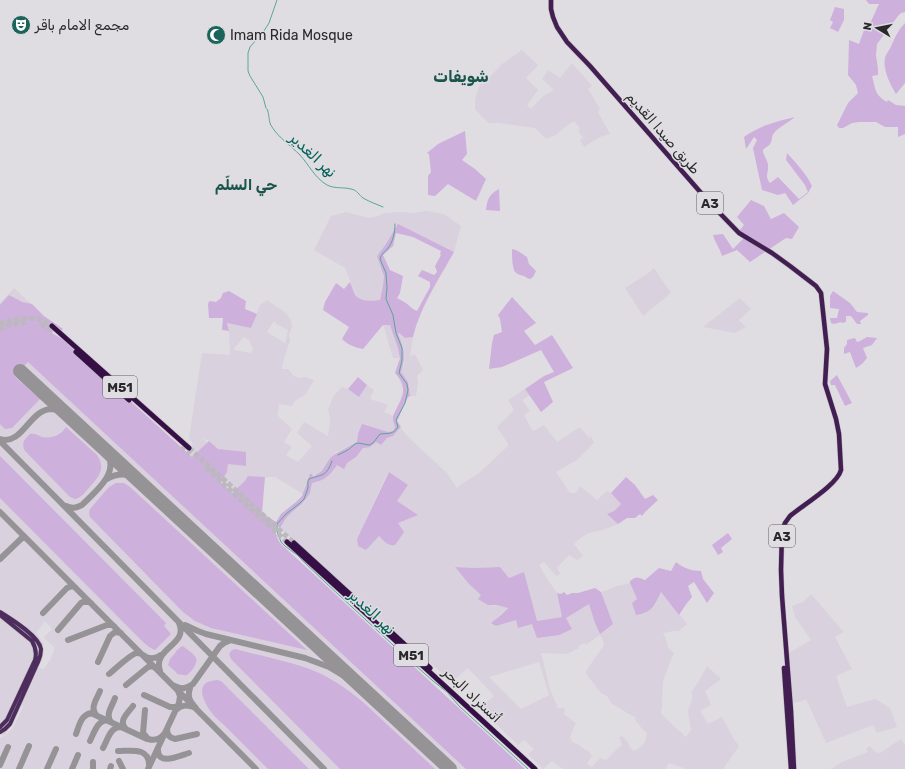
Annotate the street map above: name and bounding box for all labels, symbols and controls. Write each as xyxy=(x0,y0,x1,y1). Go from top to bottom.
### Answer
north arrow xyxy=(857,8,897,48)
theatre icon: مجمع الامام باقر xyxy=(10,14,32,36)
place label: مجمع الامام باقر xyxy=(34,17,129,36)
text: N xyxy=(861,21,875,31)
mosque icon: Imam Rida Mosque xyxy=(205,24,227,46)
place label: Imam Rida Mosque xyxy=(230,27,353,44)
district label: شويفات xyxy=(433,67,489,86)
street label: طريق صيدا القديم xyxy=(623,88,704,178)
water label: نهر الغدير xyxy=(285,128,340,181)
district label: حي السلّم xyxy=(215,175,277,197)
road number: A3 xyxy=(697,192,723,214)
road number: M51 xyxy=(103,376,137,398)
road number: A3 xyxy=(769,525,795,547)
water label: نهر الغدير xyxy=(344,585,399,638)
road number: M51 xyxy=(394,644,428,666)
street label: أتستراد البحر xyxy=(438,663,505,726)

